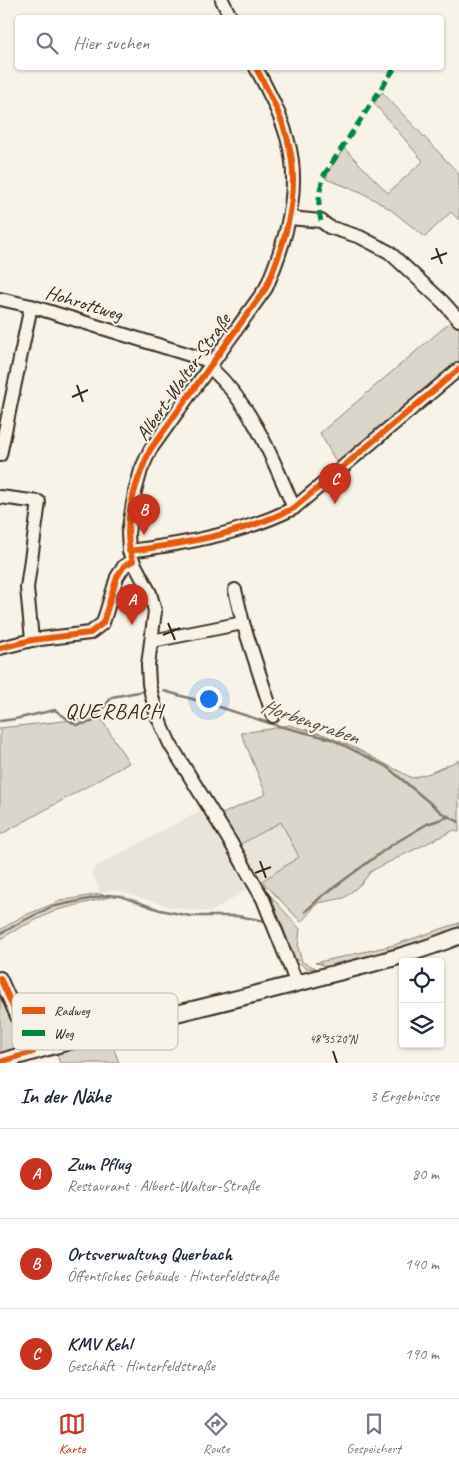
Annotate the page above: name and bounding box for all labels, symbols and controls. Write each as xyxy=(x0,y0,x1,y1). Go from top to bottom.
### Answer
search box xyxy=(15,15,444,70)
icon: search xyxy=(33,29,61,57)
text: Hier suchen xyxy=(73,31,149,55)
street label: Hohrottweg xyxy=(43,279,127,327)
street label: Albert-Walter-Straße xyxy=(130,307,237,445)
pin: C xyxy=(319,463,351,504)
pin: B xyxy=(128,494,160,535)
pin: A xyxy=(116,584,148,625)
your location xyxy=(196,686,222,712)
water label: Horbengraben xyxy=(258,692,364,750)
district label: QUERBACH xyxy=(65,697,166,725)
map controls xyxy=(399,958,444,1048)
button: locate xyxy=(399,958,444,1003)
legend xyxy=(12,993,178,1050)
text: Radweg xyxy=(54,1002,91,1019)
button: layers xyxy=(399,1003,444,1048)
text: Weg xyxy=(54,1025,75,1042)
text: 48°35'20"N xyxy=(309,1031,358,1047)
text: In der Nähe xyxy=(20,1083,110,1109)
text: 3 Ergebnisse xyxy=(370,1086,439,1106)
text: Zum Pflug xyxy=(67,1152,130,1176)
text: A xyxy=(32,1164,40,1184)
text: 80 m xyxy=(412,1164,439,1184)
text: Restaurant · Albert-Walter-Straße xyxy=(67,1176,259,1196)
text: Ortsverwaltung Querbach xyxy=(67,1242,232,1266)
text: B xyxy=(32,1254,40,1274)
text: 140 m xyxy=(405,1254,439,1274)
text: Öffentliches Gebäude · Hinterfeldstraße xyxy=(67,1266,278,1286)
text: KMV Kehl xyxy=(67,1332,132,1356)
text: C xyxy=(32,1344,40,1364)
text: 190 m xyxy=(405,1344,439,1364)
text: Geschäft · Hinterfeldstraße xyxy=(67,1356,215,1376)
tab: Karte xyxy=(58,1410,86,1457)
tab: Route xyxy=(202,1410,230,1457)
tab: Gespeichert xyxy=(346,1410,401,1457)

